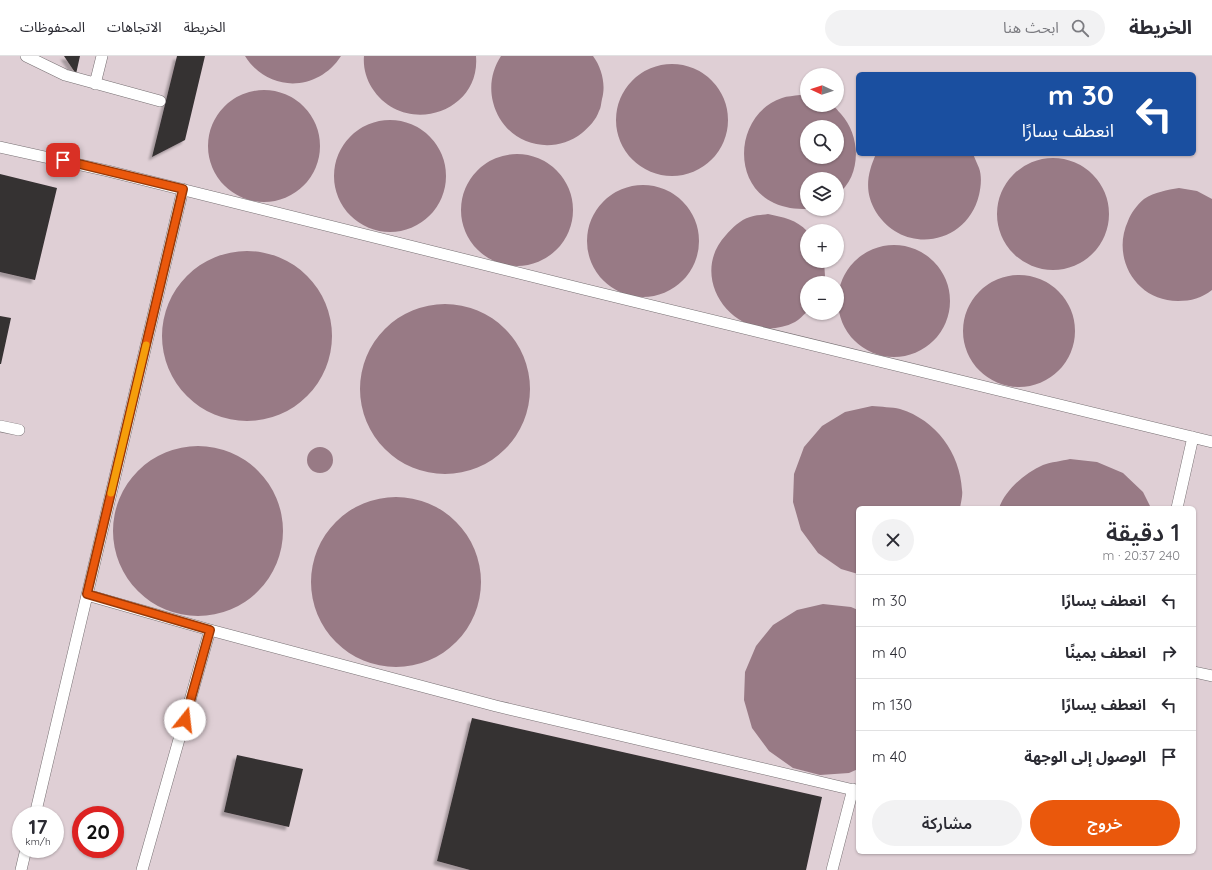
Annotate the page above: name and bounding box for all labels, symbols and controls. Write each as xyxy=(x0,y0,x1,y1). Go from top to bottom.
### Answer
search box xyxy=(825,10,1105,46)
text: الخريطة xyxy=(1129,15,1192,39)
icon: search xyxy=(1069,17,1091,39)
text: المحفوظات xyxy=(20,18,85,36)
text: الاتجاهات xyxy=(107,18,162,36)
text: الخريطة xyxy=(184,18,226,36)
text: ابحث هنا xyxy=(1003,18,1059,37)
north arrow xyxy=(800,68,844,112)
map controls xyxy=(800,68,844,320)
text: 30 m xyxy=(1048,77,1114,112)
icon: left xyxy=(1128,88,1180,140)
text: انعطف يسارًا xyxy=(1022,119,1114,142)
button: search xyxy=(800,120,844,164)
pin xyxy=(46,143,80,177)
icon: arrive xyxy=(52,149,74,171)
button: layers xyxy=(800,172,844,216)
button: + xyxy=(800,224,844,268)
button: − xyxy=(800,276,844,320)
text: 1 دقيقة xyxy=(1106,517,1180,547)
button: close xyxy=(872,519,914,561)
text: 240 m · 20:37 xyxy=(1103,547,1180,563)
icon: left xyxy=(1158,590,1180,612)
text: 30 m xyxy=(872,591,907,610)
text: انعطف يسارًا xyxy=(1061,591,1146,610)
icon: right xyxy=(1158,642,1180,664)
text: 40 m xyxy=(872,643,907,662)
text: انعطف يمينًا xyxy=(1065,643,1146,662)
icon: left xyxy=(1158,694,1180,716)
text: 130 m xyxy=(872,695,912,714)
text: انعطف يسارًا xyxy=(1061,695,1146,714)
position arrow xyxy=(164,699,206,741)
icon: arrive xyxy=(1158,746,1180,768)
text: 40 m xyxy=(872,747,907,766)
text: الوصول إلى الوجهة xyxy=(1024,747,1146,766)
button: مشاركة xyxy=(872,800,1022,846)
button: خروج xyxy=(1030,800,1180,846)
speed limit sign: 20 xyxy=(72,806,124,858)
text: 17 xyxy=(29,814,47,839)
text: km/h xyxy=(25,835,51,848)

